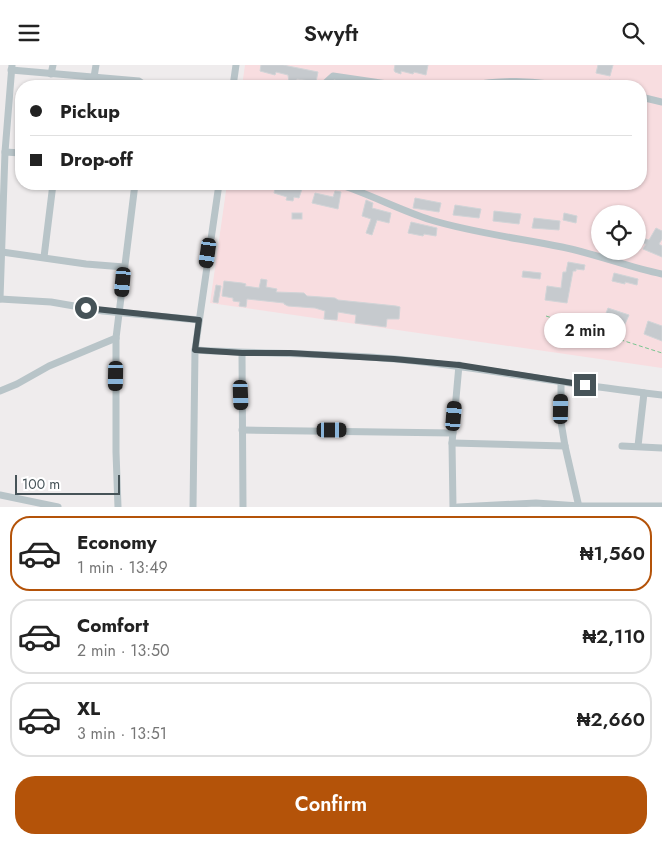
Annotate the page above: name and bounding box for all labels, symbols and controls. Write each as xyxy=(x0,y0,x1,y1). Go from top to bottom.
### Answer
text: Swyft xyxy=(304,17,358,49)
icon: menu xyxy=(15,19,43,47)
icon: search xyxy=(619,19,647,47)
text: Pickup xyxy=(60,98,120,125)
text: Drop-off xyxy=(60,146,133,173)
map controls xyxy=(591,205,646,260)
button: locate xyxy=(591,205,646,260)
car xyxy=(198,237,217,269)
car xyxy=(114,266,131,298)
route start xyxy=(75,297,97,319)
callout: 2 min xyxy=(544,313,626,347)
text: 2 min xyxy=(564,319,606,342)
car xyxy=(108,361,123,391)
route end xyxy=(574,374,596,396)
car xyxy=(232,380,249,410)
car xyxy=(553,394,568,424)
car xyxy=(445,400,462,432)
car xyxy=(317,423,347,438)
scale bar xyxy=(15,472,120,495)
text: 100 m xyxy=(22,474,60,494)
text: Economy xyxy=(77,529,157,556)
icon: car xyxy=(17,531,62,576)
text: ₦1,560 xyxy=(580,540,645,567)
text: 1 min · 13:49 xyxy=(77,556,168,579)
text: Comfort xyxy=(77,612,149,639)
icon: car xyxy=(17,614,62,659)
text: ₦2,110 xyxy=(582,623,645,650)
text: 2 min · 13:50 xyxy=(77,639,170,662)
text: XL xyxy=(77,695,100,722)
icon: car xyxy=(17,697,62,742)
text: ₦2,660 xyxy=(577,706,645,733)
text: 3 min · 13:51 xyxy=(77,722,167,745)
button: Confirm xyxy=(15,776,647,834)

